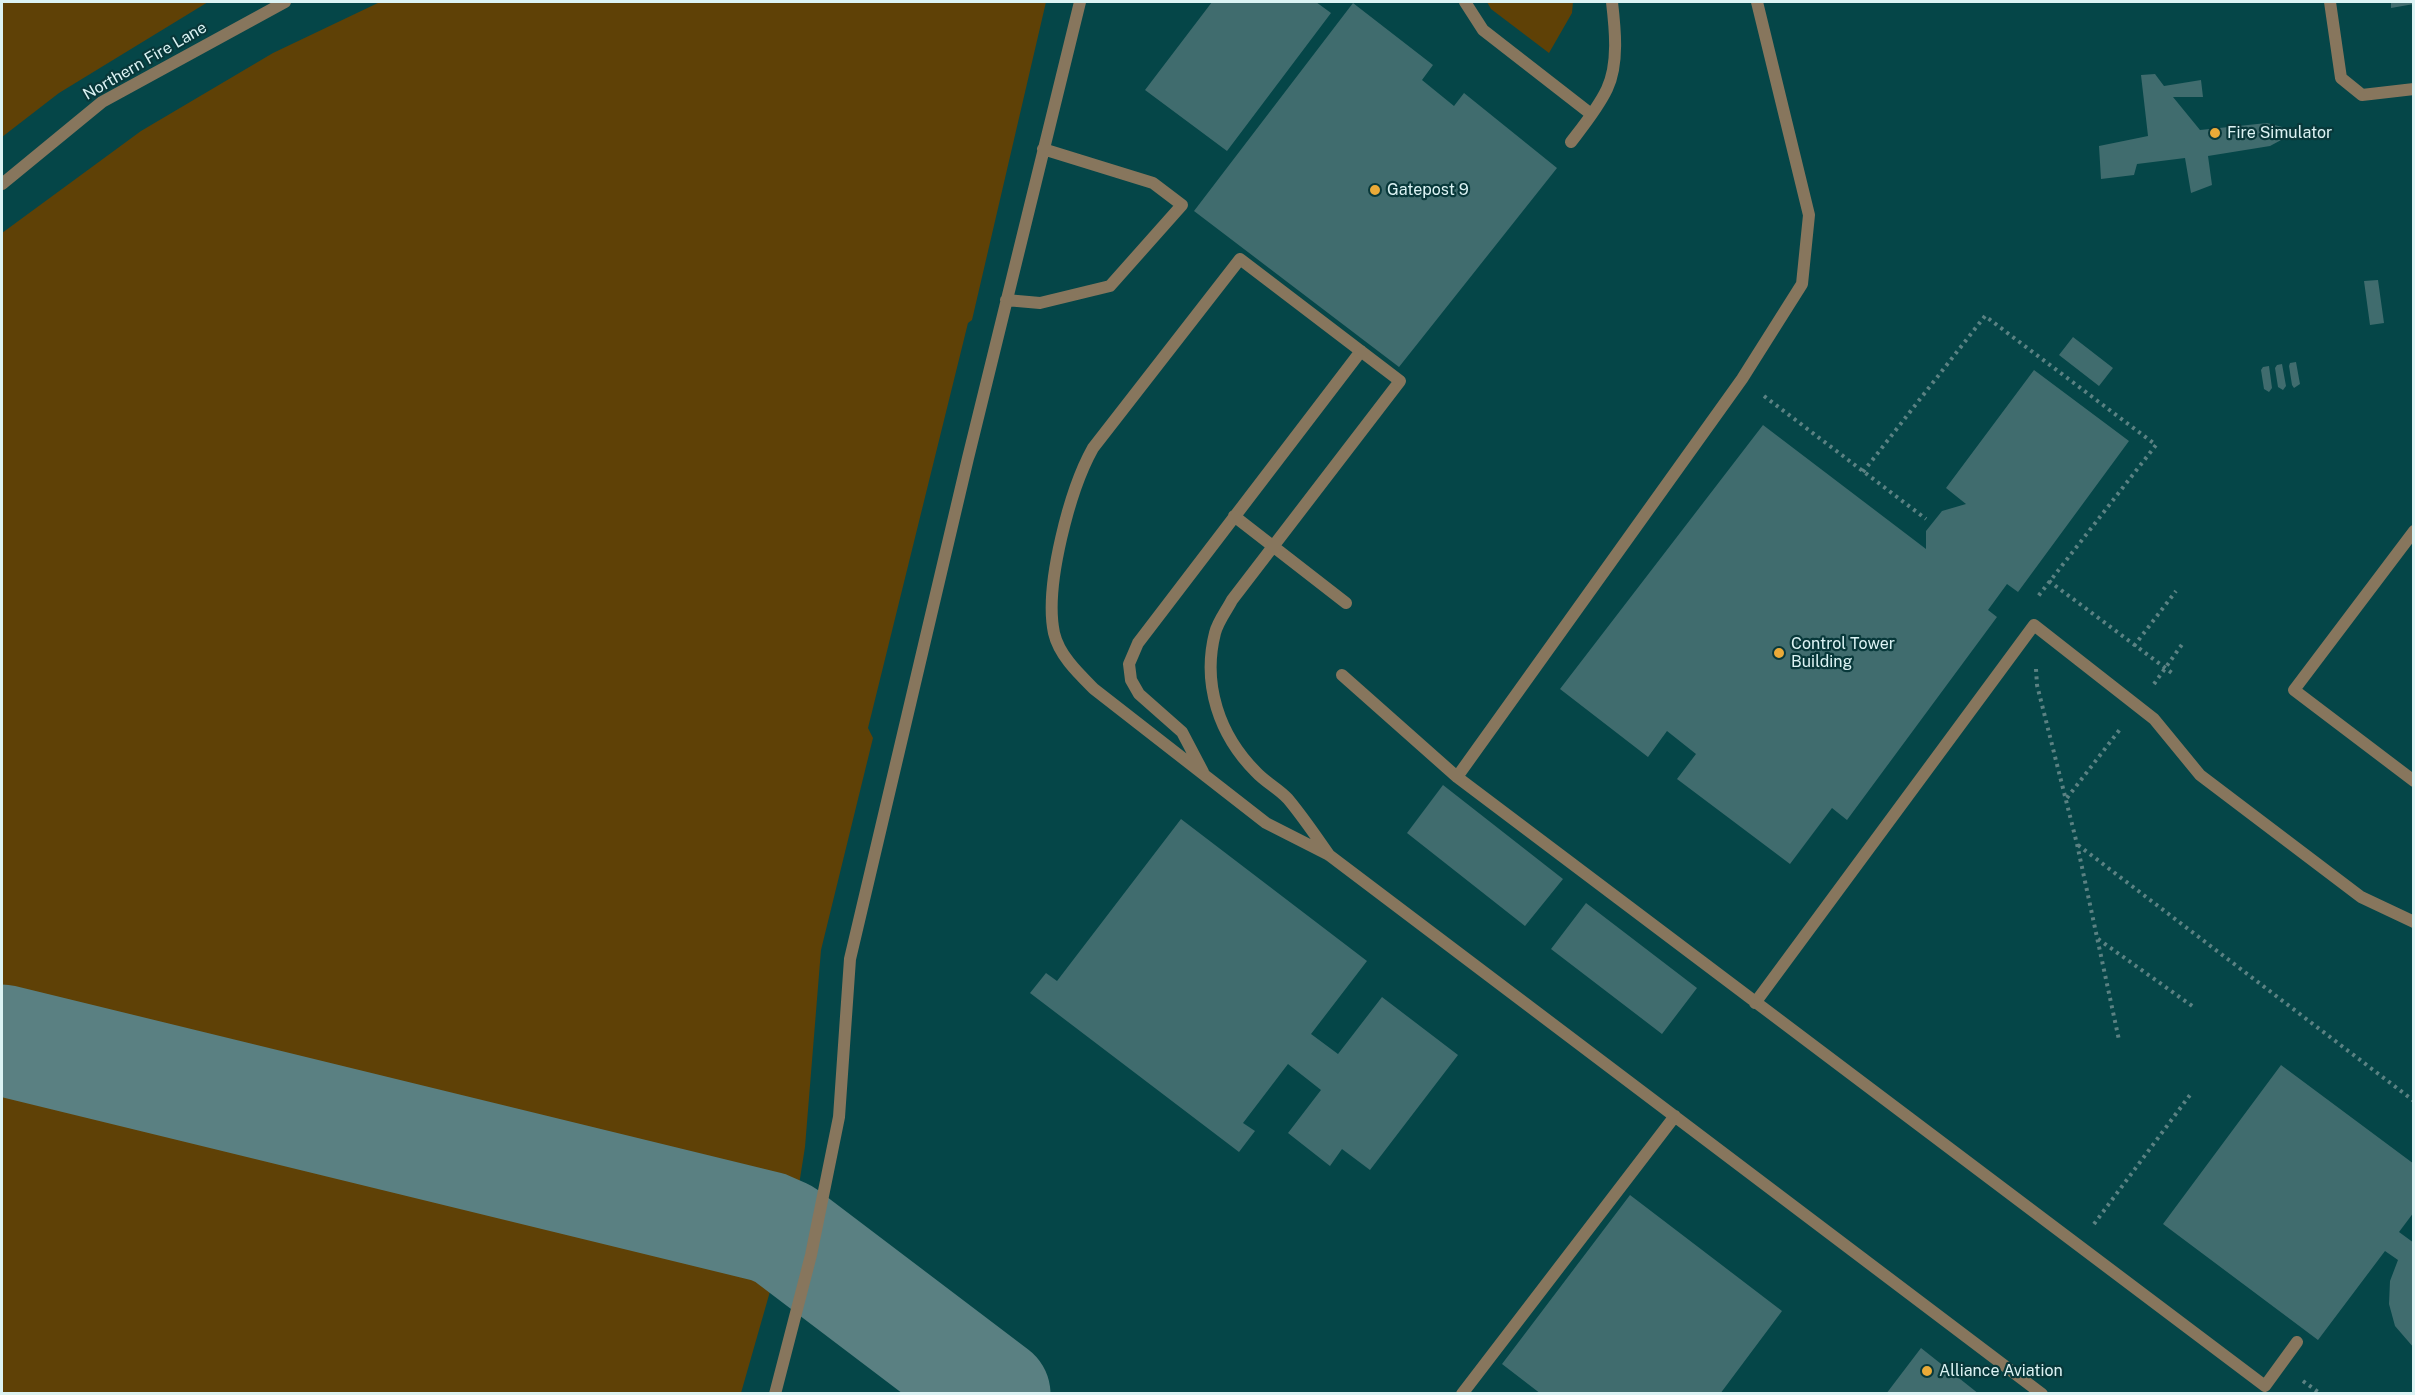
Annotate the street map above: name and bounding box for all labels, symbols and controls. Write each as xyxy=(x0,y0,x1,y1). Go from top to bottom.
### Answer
street label: Northern Fire Lane xyxy=(80,18,210,104)
place label: Fire Simulator xyxy=(2227,123,2332,143)
marker: Fire Simulator xyxy=(2208,126,2222,140)
place label: Gatepost 9 xyxy=(1387,180,1469,200)
marker: Gatepost 9 xyxy=(1368,183,1382,197)
place label: Control Tower Building xyxy=(1791,634,1895,672)
marker: Control Tower Building xyxy=(1772,646,1786,660)
place label: Alliance Aviation xyxy=(1939,1361,2063,1381)
marker: Alliance Aviation xyxy=(1920,1364,1934,1378)

